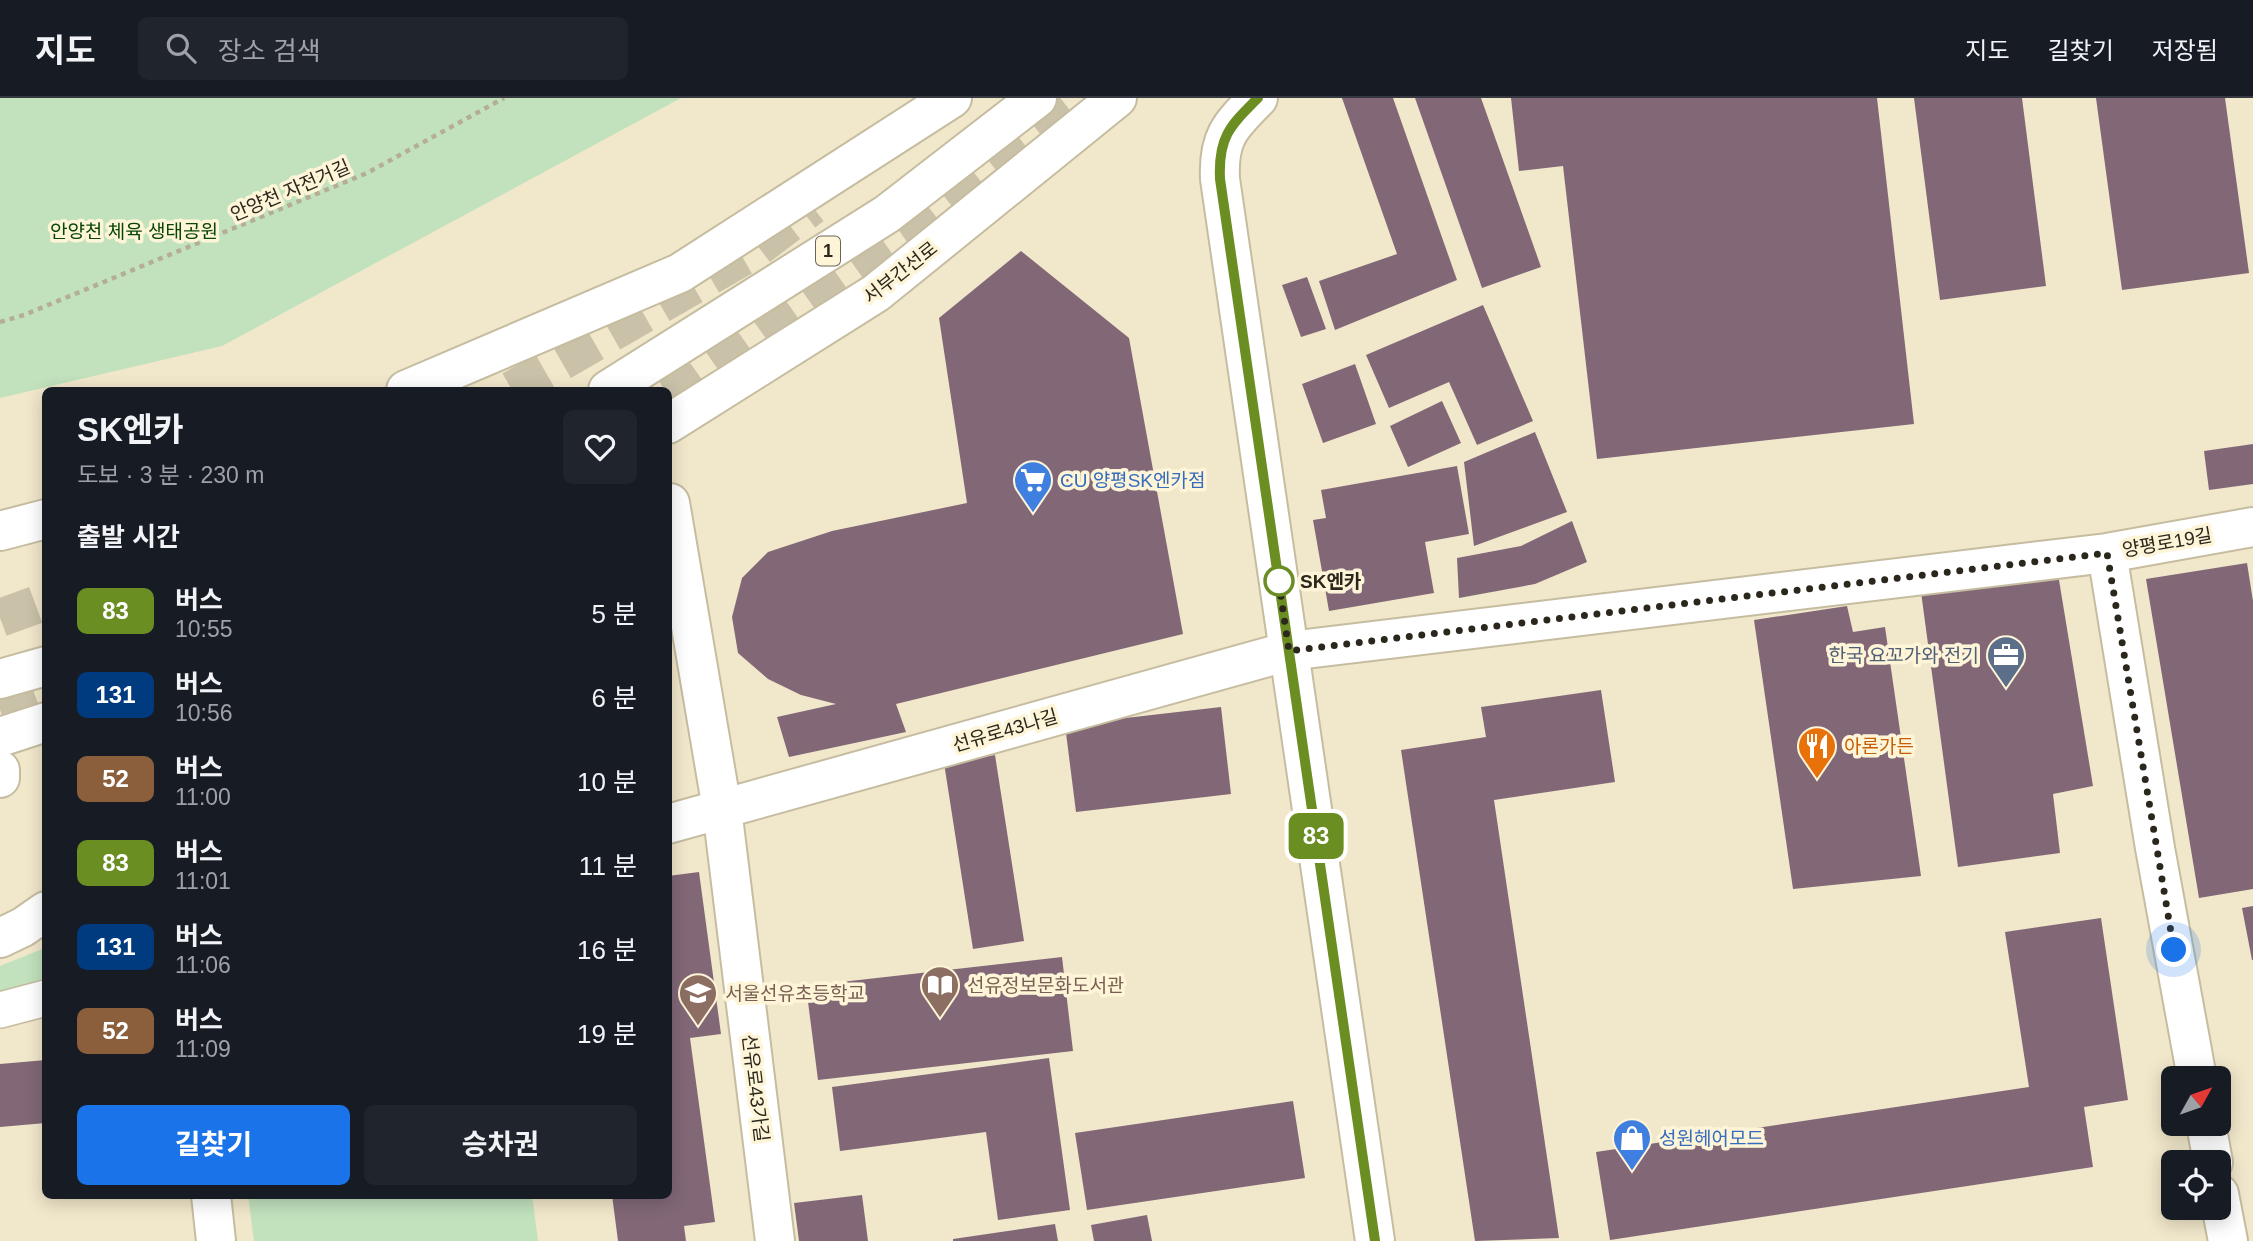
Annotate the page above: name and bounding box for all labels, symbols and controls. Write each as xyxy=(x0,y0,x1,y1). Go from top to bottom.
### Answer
search box xyxy=(138,17,628,80)
icon: search xyxy=(162,29,200,67)
text: 지도 xyxy=(35,32,96,69)
text: 장소 검색 xyxy=(218,36,321,66)
text: 지도 xyxy=(1965,37,2010,64)
text: 길찾기 xyxy=(2048,37,2114,64)
text: 저장됨 xyxy=(2152,37,2218,64)
street label: 안양천 자전거길 xyxy=(227,156,353,225)
park label: 안양천 체육 생태공원 xyxy=(50,221,218,242)
road number: 1 xyxy=(816,236,840,266)
street label: 서부간선로 xyxy=(859,237,941,308)
button: heart xyxy=(563,410,637,484)
text: SK엔카 xyxy=(77,411,184,448)
supermarket icon: CU 양평SK엔카점 xyxy=(1012,459,1054,514)
text: 도보 · 3 분 · 230 m xyxy=(77,462,264,488)
place label: CU 양평SK엔카점 xyxy=(1060,470,1205,491)
text: 출발 시간 xyxy=(77,522,180,552)
street label: 양평로19길 xyxy=(2120,524,2214,561)
marker: SK엔카 xyxy=(1264,566,1294,596)
place label: SK엔카 xyxy=(1300,571,1362,592)
text: 버스 xyxy=(175,585,223,615)
text: 83 xyxy=(102,597,129,624)
text: 5 분 xyxy=(591,599,637,629)
text: 10:55 xyxy=(175,616,233,642)
office icon: 한국 요꼬가와 전기 xyxy=(1985,634,2027,689)
place label: 한국 요꼬가와 전기 xyxy=(1829,645,1979,666)
text: 버스 xyxy=(175,669,223,699)
text: 131 xyxy=(95,681,136,708)
text: 6 분 xyxy=(591,683,637,713)
text: 10:56 xyxy=(175,700,233,726)
street label: 선유로43나길 xyxy=(950,705,1060,756)
restaurant icon: 아론가든 xyxy=(1796,725,1838,780)
place label: 아론가든 xyxy=(1844,736,1914,757)
text: 버스 xyxy=(175,753,223,783)
text: 52 xyxy=(102,765,129,792)
text: 10 분 xyxy=(577,767,637,797)
text: 11:00 xyxy=(175,784,231,810)
line badge: 83 xyxy=(1284,813,1348,859)
text: 83 xyxy=(1303,822,1329,849)
text: 버스 xyxy=(175,837,223,867)
text: 83 xyxy=(102,849,129,876)
text: 11 분 xyxy=(579,851,637,881)
text: 11:01 xyxy=(175,868,231,894)
text: 버스 xyxy=(175,921,223,951)
your location xyxy=(2156,932,2191,967)
text: 131 xyxy=(95,933,136,960)
text: 16 분 xyxy=(577,935,637,965)
text: 11:06 xyxy=(175,952,231,978)
library icon: 선유정보문화도서관 xyxy=(919,964,961,1019)
school or university icon: 서울선유초등학교 xyxy=(677,972,719,1027)
place label: 선유정보문화도서관 xyxy=(967,975,1124,996)
place label: 서울선유초등학교 xyxy=(725,983,865,1004)
text: 버스 xyxy=(175,1005,223,1035)
text: 52 xyxy=(102,1017,129,1044)
text: 19 분 xyxy=(577,1019,637,1049)
street label: 선유로43가길 xyxy=(738,1033,773,1143)
text: 11:09 xyxy=(175,1036,231,1062)
north arrow xyxy=(2161,1066,2231,1136)
map controls xyxy=(2161,1066,2231,1220)
button: 길찾기 xyxy=(77,1105,350,1185)
button: 승차권 xyxy=(364,1105,637,1185)
shop icon: 성원헤어모드 xyxy=(1611,1117,1653,1172)
place label: 성원헤어모드 xyxy=(1659,1128,1764,1149)
button: locate xyxy=(2161,1150,2231,1220)

